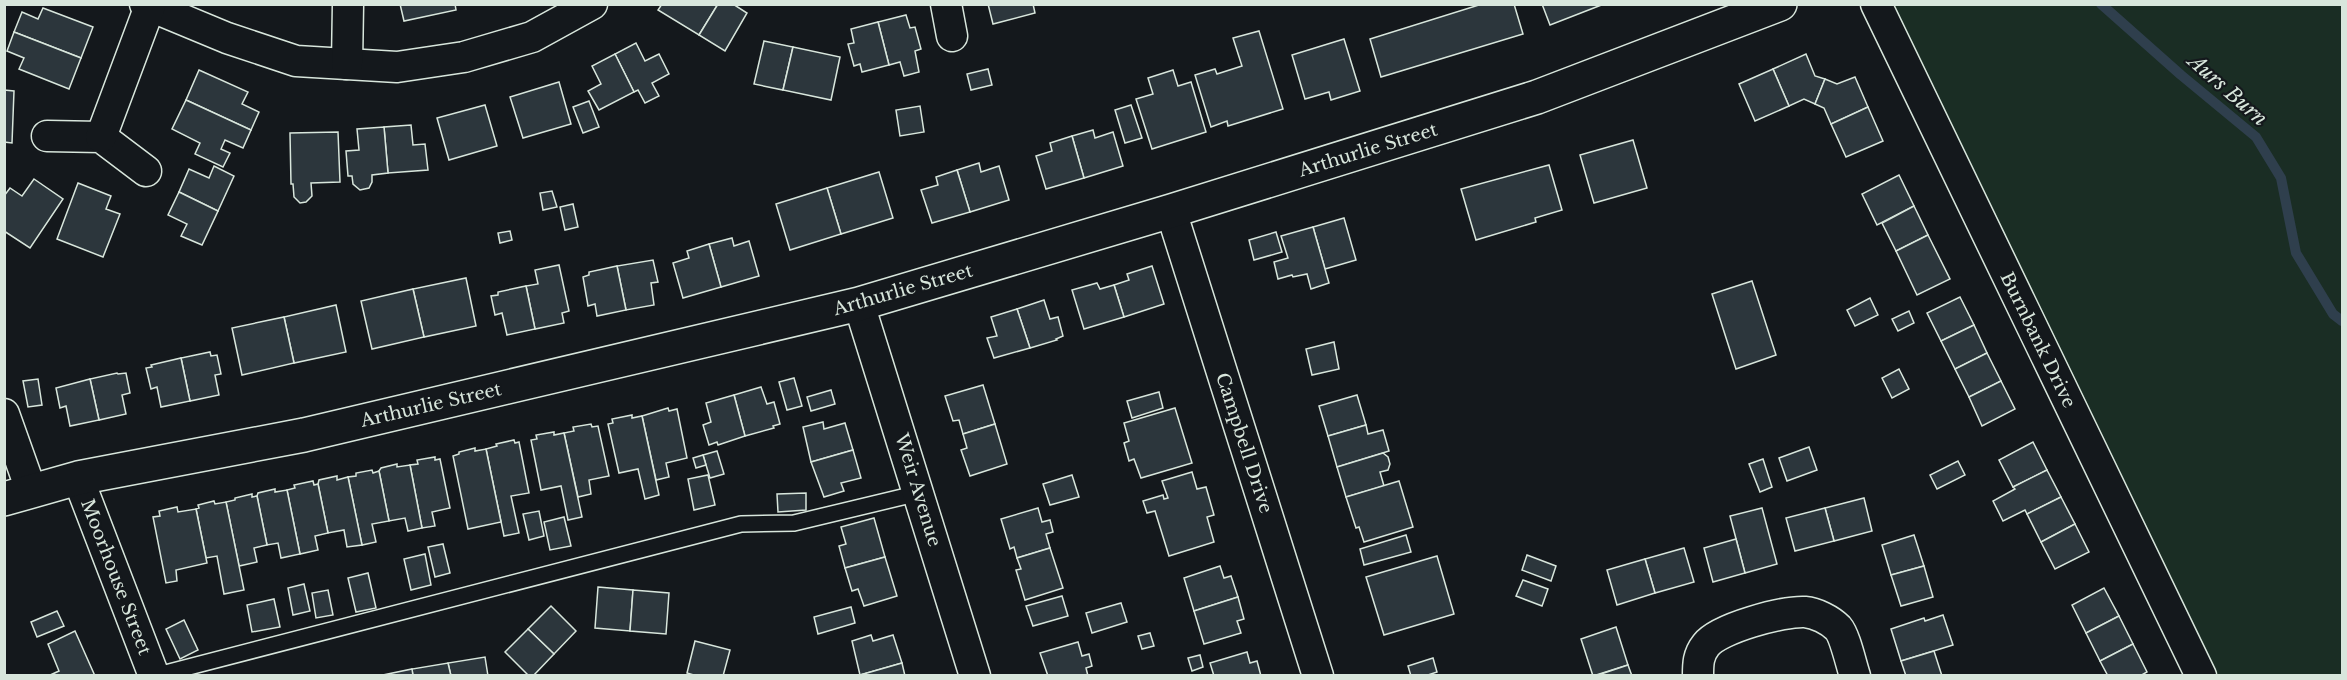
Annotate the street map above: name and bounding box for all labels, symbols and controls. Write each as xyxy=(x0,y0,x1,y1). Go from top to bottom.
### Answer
water label: Aurs Burn xyxy=(2181,47,2272,131)
street label: Arthurlie Street xyxy=(1295,118,1440,182)
street label: Arthurlie Street xyxy=(830,260,975,321)
street label: Burnbank Drive xyxy=(1996,269,2080,411)
street label: Campbell Drive xyxy=(1211,370,1277,516)
street label: Arthurlie Street xyxy=(357,378,504,432)
street label: Weir Avenue xyxy=(890,430,946,549)
street label: Moorhouse Street xyxy=(76,496,156,658)

